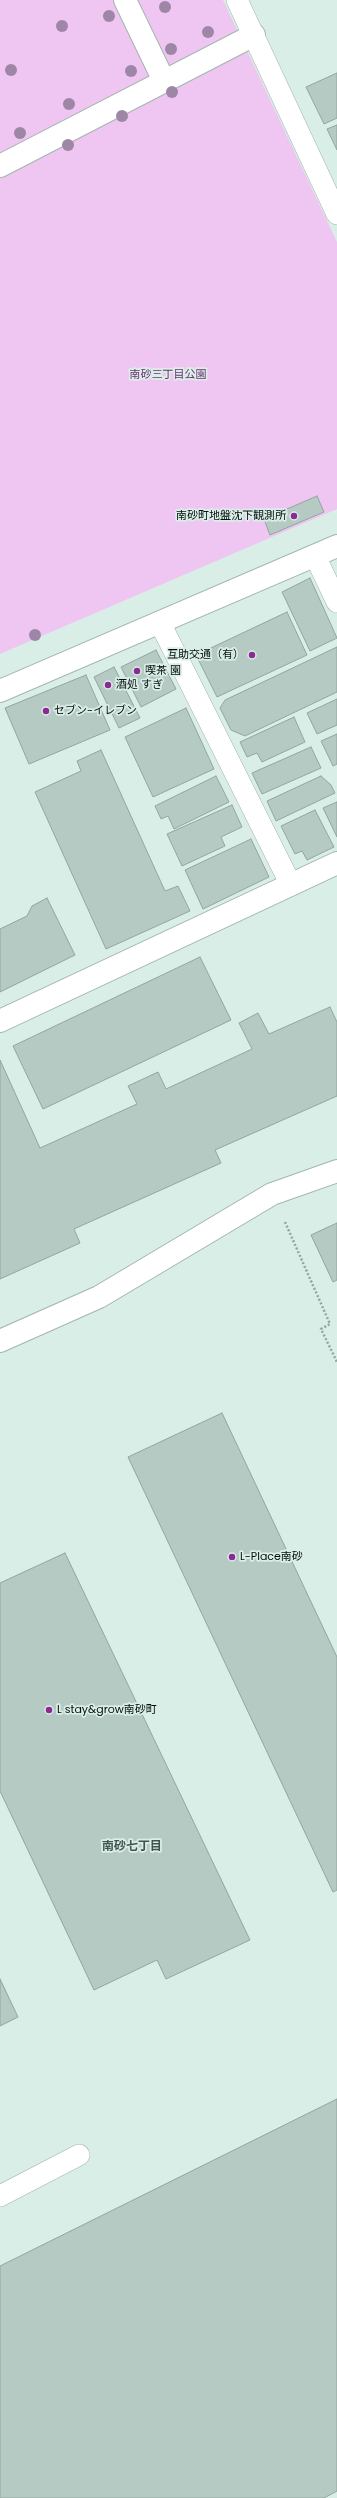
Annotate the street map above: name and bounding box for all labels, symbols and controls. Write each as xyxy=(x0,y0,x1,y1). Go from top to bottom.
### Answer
park label: 南砂三丁目公園 xyxy=(130,368,206,382)
place label: 南砂町地盤沈下観測所 xyxy=(176,509,286,523)
marker: 南砂町地盤沈下観測所 xyxy=(289,511,299,521)
place label: 互助交通（有） xyxy=(167,648,244,662)
marker: 互助交通（有） xyxy=(247,650,257,660)
place label: 喫茶 園 xyxy=(145,664,181,678)
marker: 喫茶 園 xyxy=(132,666,142,676)
place label: 酒処 すぎ xyxy=(116,678,163,692)
marker: 酒処 すぎ xyxy=(103,680,113,690)
place label: セブン-イレブン xyxy=(54,704,137,718)
marker: セブン-イレブン xyxy=(41,706,51,716)
place label: L-Place南砂 xyxy=(240,1550,303,1564)
marker: L-Place南砂 xyxy=(227,1552,237,1562)
place label: L stay&grow南砂町 xyxy=(57,1703,157,1717)
marker: L stay&grow南砂町 xyxy=(44,1705,54,1715)
district label: 南砂七丁目 xyxy=(102,1840,162,1854)

